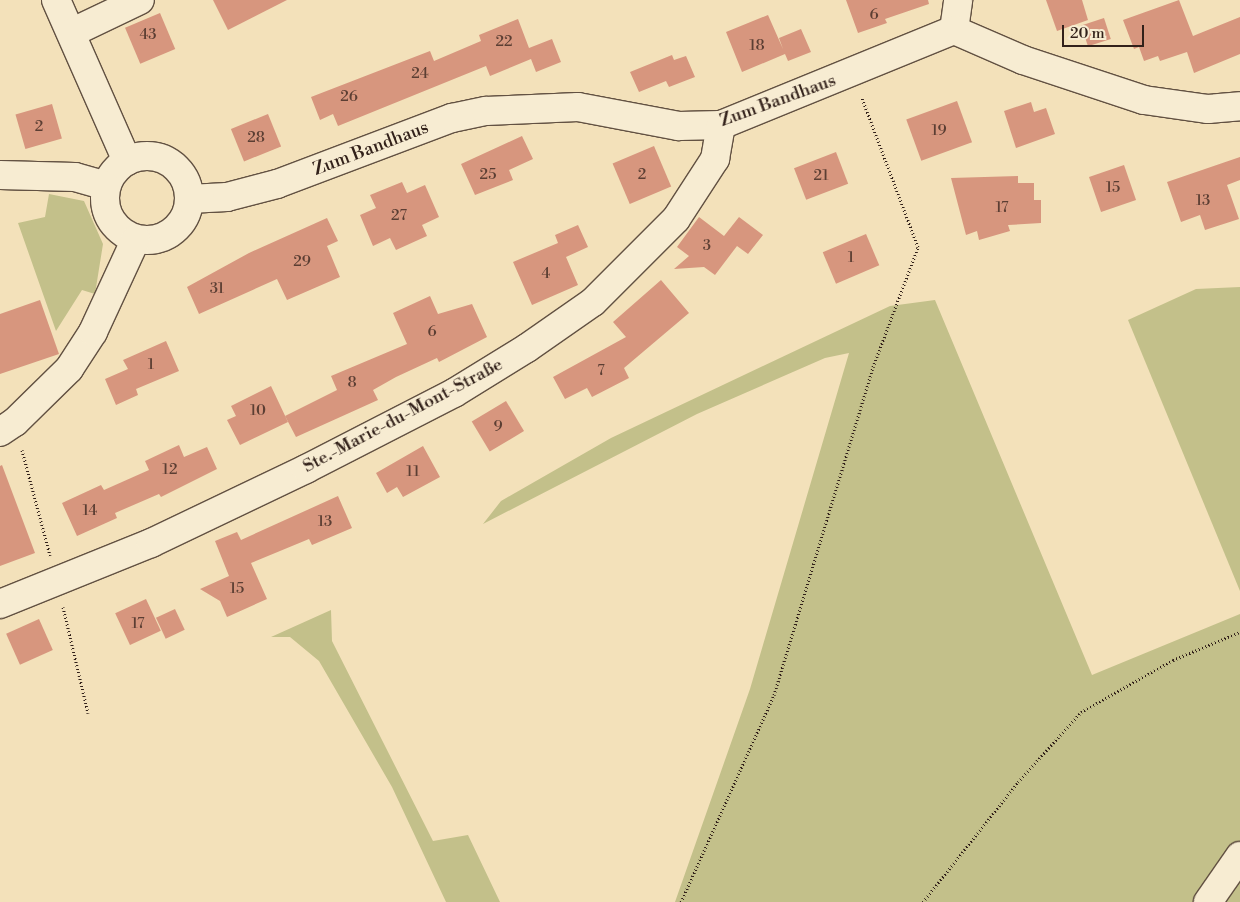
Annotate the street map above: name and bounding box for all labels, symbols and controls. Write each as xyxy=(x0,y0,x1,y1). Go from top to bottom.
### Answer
house number: 6 xyxy=(869,6,879,24)
scale bar xyxy=(1065,15,1148,47)
text: 20 m xyxy=(1070,24,1105,43)
house number: 43 xyxy=(139,26,157,44)
house number: 22 xyxy=(495,33,513,51)
house number: 18 xyxy=(749,37,765,55)
house number: 24 xyxy=(411,65,429,83)
street label: Zum Bandhaus xyxy=(717,70,839,132)
house number: 26 xyxy=(340,88,358,106)
street label: Zum Bandhaus xyxy=(310,117,432,181)
house number: 2 xyxy=(35,118,43,136)
house number: 19 xyxy=(931,122,947,140)
house number: 28 xyxy=(247,129,265,147)
house number: 25 xyxy=(480,166,496,184)
house number: 2 xyxy=(638,166,646,184)
house number: 21 xyxy=(813,167,829,185)
house number: 15 xyxy=(1106,179,1120,197)
house number: 13 xyxy=(1196,192,1210,210)
house number: 17 xyxy=(995,199,1009,217)
house number: 27 xyxy=(391,207,407,225)
house number: 3 xyxy=(703,237,711,255)
house number: 1 xyxy=(848,249,854,267)
house number: 29 xyxy=(293,253,311,271)
house number: 4 xyxy=(542,265,550,283)
house number: 31 xyxy=(210,280,224,298)
house number: 6 xyxy=(427,323,437,341)
street label: Ste.-Marie-du-Mont-Straße xyxy=(299,354,507,478)
house number: 1 xyxy=(148,356,154,374)
house number: 7 xyxy=(597,362,605,380)
house number: 8 xyxy=(347,374,357,392)
house number: 10 xyxy=(250,402,266,420)
house number: 9 xyxy=(493,418,503,436)
house number: 12 xyxy=(162,461,178,479)
house number: 11 xyxy=(406,463,420,481)
house number: 14 xyxy=(83,502,97,520)
house number: 13 xyxy=(318,513,332,531)
house number: 15 xyxy=(230,580,244,598)
house number: 17 xyxy=(131,615,145,633)

